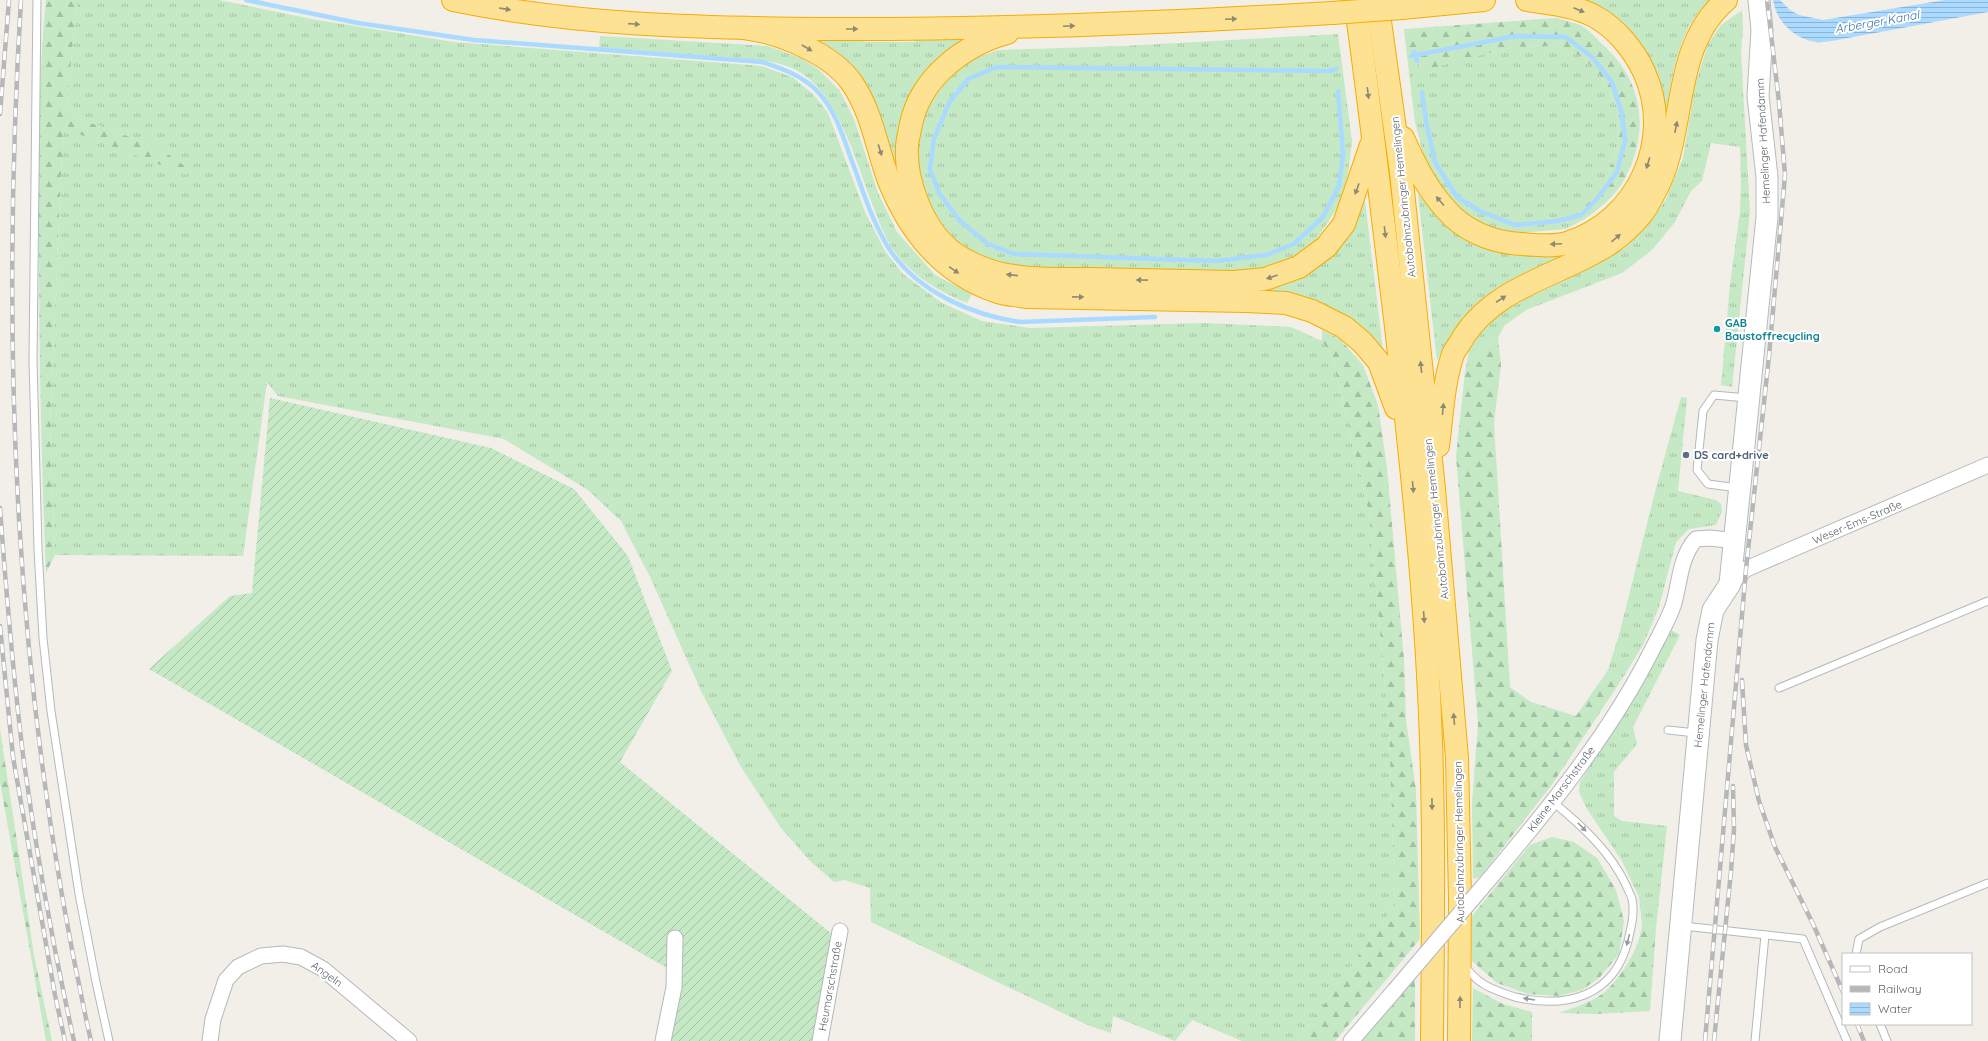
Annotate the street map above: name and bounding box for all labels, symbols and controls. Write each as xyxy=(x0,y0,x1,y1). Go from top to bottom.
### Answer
one-way arrow xyxy=(499,6,511,12)
one-way arrow xyxy=(1573,7,1584,13)
water label: Arberger Kanal xyxy=(1834,7,1921,36)
one-way arrow xyxy=(1225,16,1238,22)
one-way arrow xyxy=(628,20,640,27)
one-way arrow xyxy=(1063,23,1076,29)
one-way arrow xyxy=(846,26,859,32)
one-way arrow xyxy=(801,45,812,52)
street label: Hemelinger Hafendamm xyxy=(1753,78,1773,204)
one-way arrow xyxy=(1365,87,1371,99)
street label: Autobahnzubringer Hemelingen xyxy=(1388,116,1418,278)
one-way arrow xyxy=(1674,121,1680,133)
one-way arrow xyxy=(877,144,883,156)
one-way arrow xyxy=(1645,157,1651,169)
one-way arrow xyxy=(1354,183,1360,195)
one-way arrow xyxy=(1436,197,1445,206)
one-way arrow xyxy=(1382,226,1388,238)
one-way arrow xyxy=(1610,234,1621,243)
one-way arrow xyxy=(1550,240,1562,247)
one-way arrow xyxy=(948,266,959,274)
one-way arrow xyxy=(1006,272,1018,278)
one-way arrow xyxy=(1265,274,1277,280)
one-way arrow xyxy=(1135,277,1148,283)
one-way arrow xyxy=(1072,294,1084,301)
one-way arrow xyxy=(1496,295,1507,303)
place label: GAB Baustoffrecycling xyxy=(1725,316,1820,343)
marker: GAB Baustoffrecycling xyxy=(1712,324,1722,334)
one-way arrow xyxy=(1418,361,1424,373)
one-way arrow xyxy=(1439,403,1446,415)
street label: Autobahnzubringer Hemelingen xyxy=(1421,438,1451,600)
place label: DS card+drive xyxy=(1694,448,1769,462)
marker: DS card+drive xyxy=(1681,450,1691,460)
one-way arrow xyxy=(1409,481,1416,493)
street label: Weser-Ems-Straße xyxy=(1810,497,1904,547)
one-way arrow xyxy=(1420,611,1427,623)
street label: Hemelinger Hafendamm xyxy=(1690,622,1718,748)
one-way arrow xyxy=(1450,713,1457,725)
street label: Kleine Marschstraße xyxy=(1524,743,1598,835)
street label: Autobahnzubringer Hemelingen xyxy=(1451,761,1467,923)
one-way arrow xyxy=(1428,798,1435,810)
one-way arrow xyxy=(1577,822,1587,832)
one-way arrow xyxy=(1625,934,1631,946)
street label: Heumarschstraße xyxy=(815,940,845,1032)
legend xyxy=(1842,953,1972,1025)
street label: Angeln xyxy=(309,958,345,990)
text: Road xyxy=(1878,961,1908,976)
text: Railway xyxy=(1878,981,1922,996)
one-way arrow xyxy=(1456,996,1463,1008)
one-way arrow xyxy=(1523,996,1535,1002)
text: Water xyxy=(1878,1001,1913,1016)

